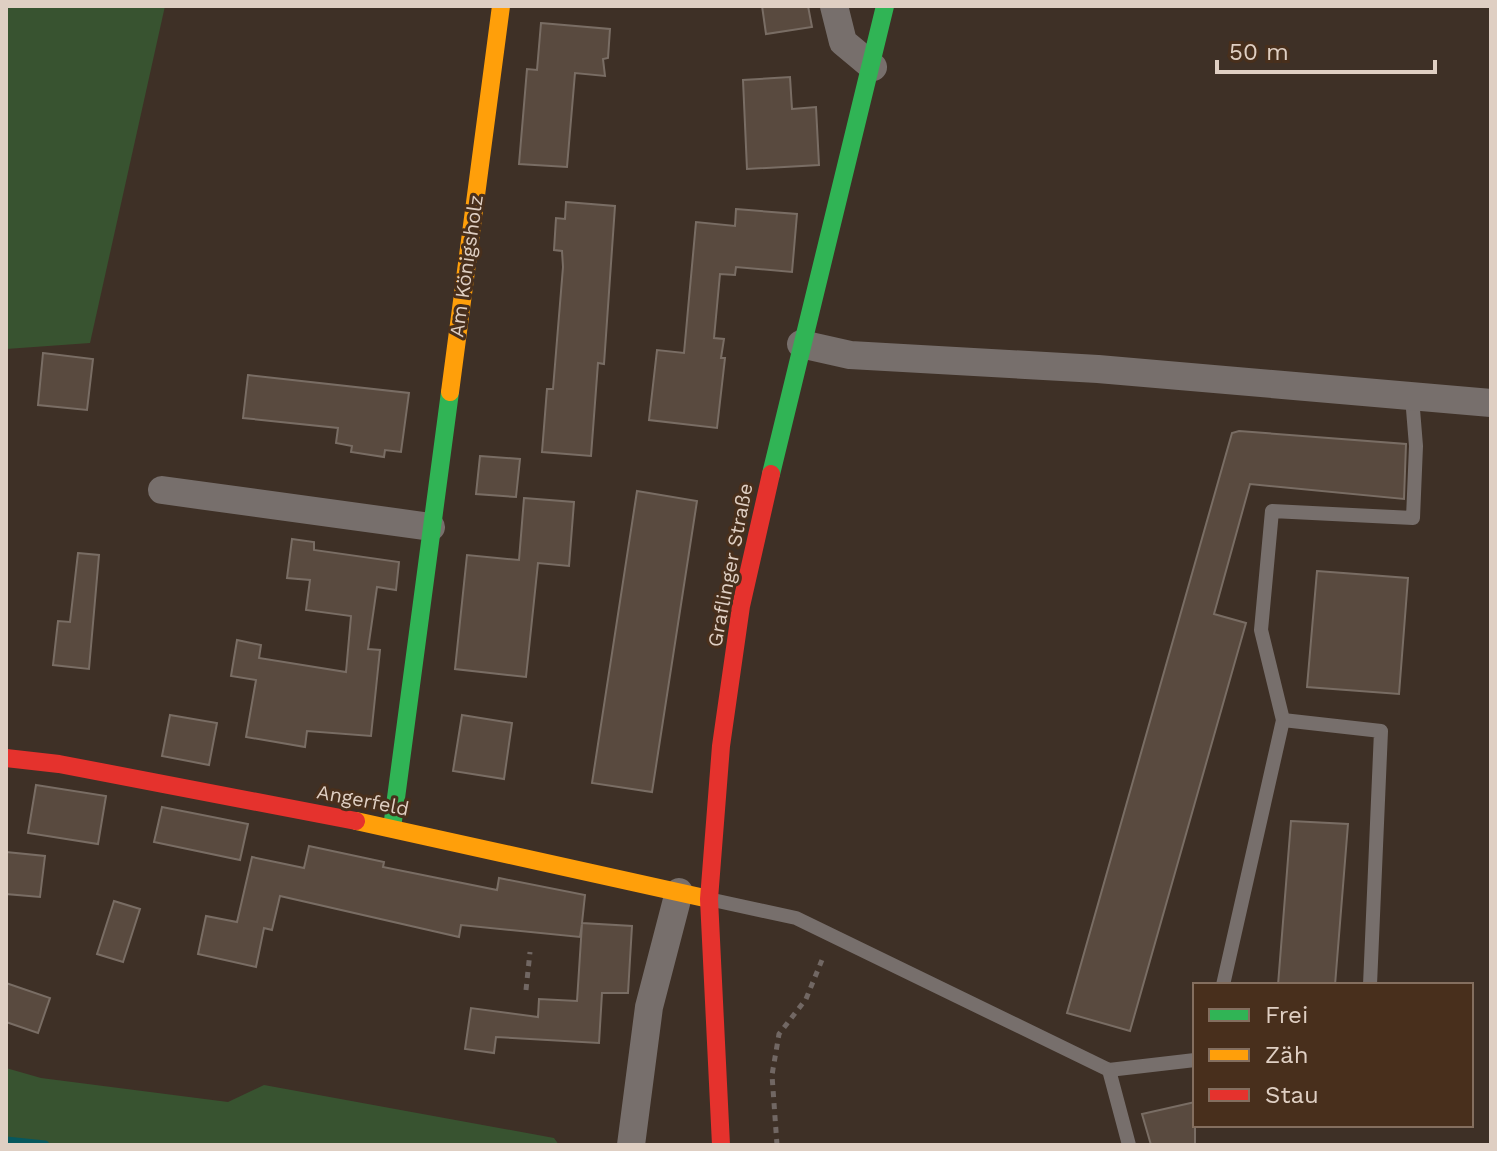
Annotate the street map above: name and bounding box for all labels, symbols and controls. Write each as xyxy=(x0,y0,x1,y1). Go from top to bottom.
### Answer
scale bar xyxy=(1217,24,1435,74)
text: 50 m xyxy=(1229,38,1289,66)
street label: Am Königsholz xyxy=(444,193,488,339)
street label: Graflinger Straße xyxy=(702,481,758,649)
street label: Angerfeld xyxy=(315,779,411,821)
legend xyxy=(1193,983,1473,1127)
text: Frei xyxy=(1265,1001,1308,1029)
text: Zäh xyxy=(1265,1041,1309,1069)
text: Stau xyxy=(1265,1081,1319,1109)

